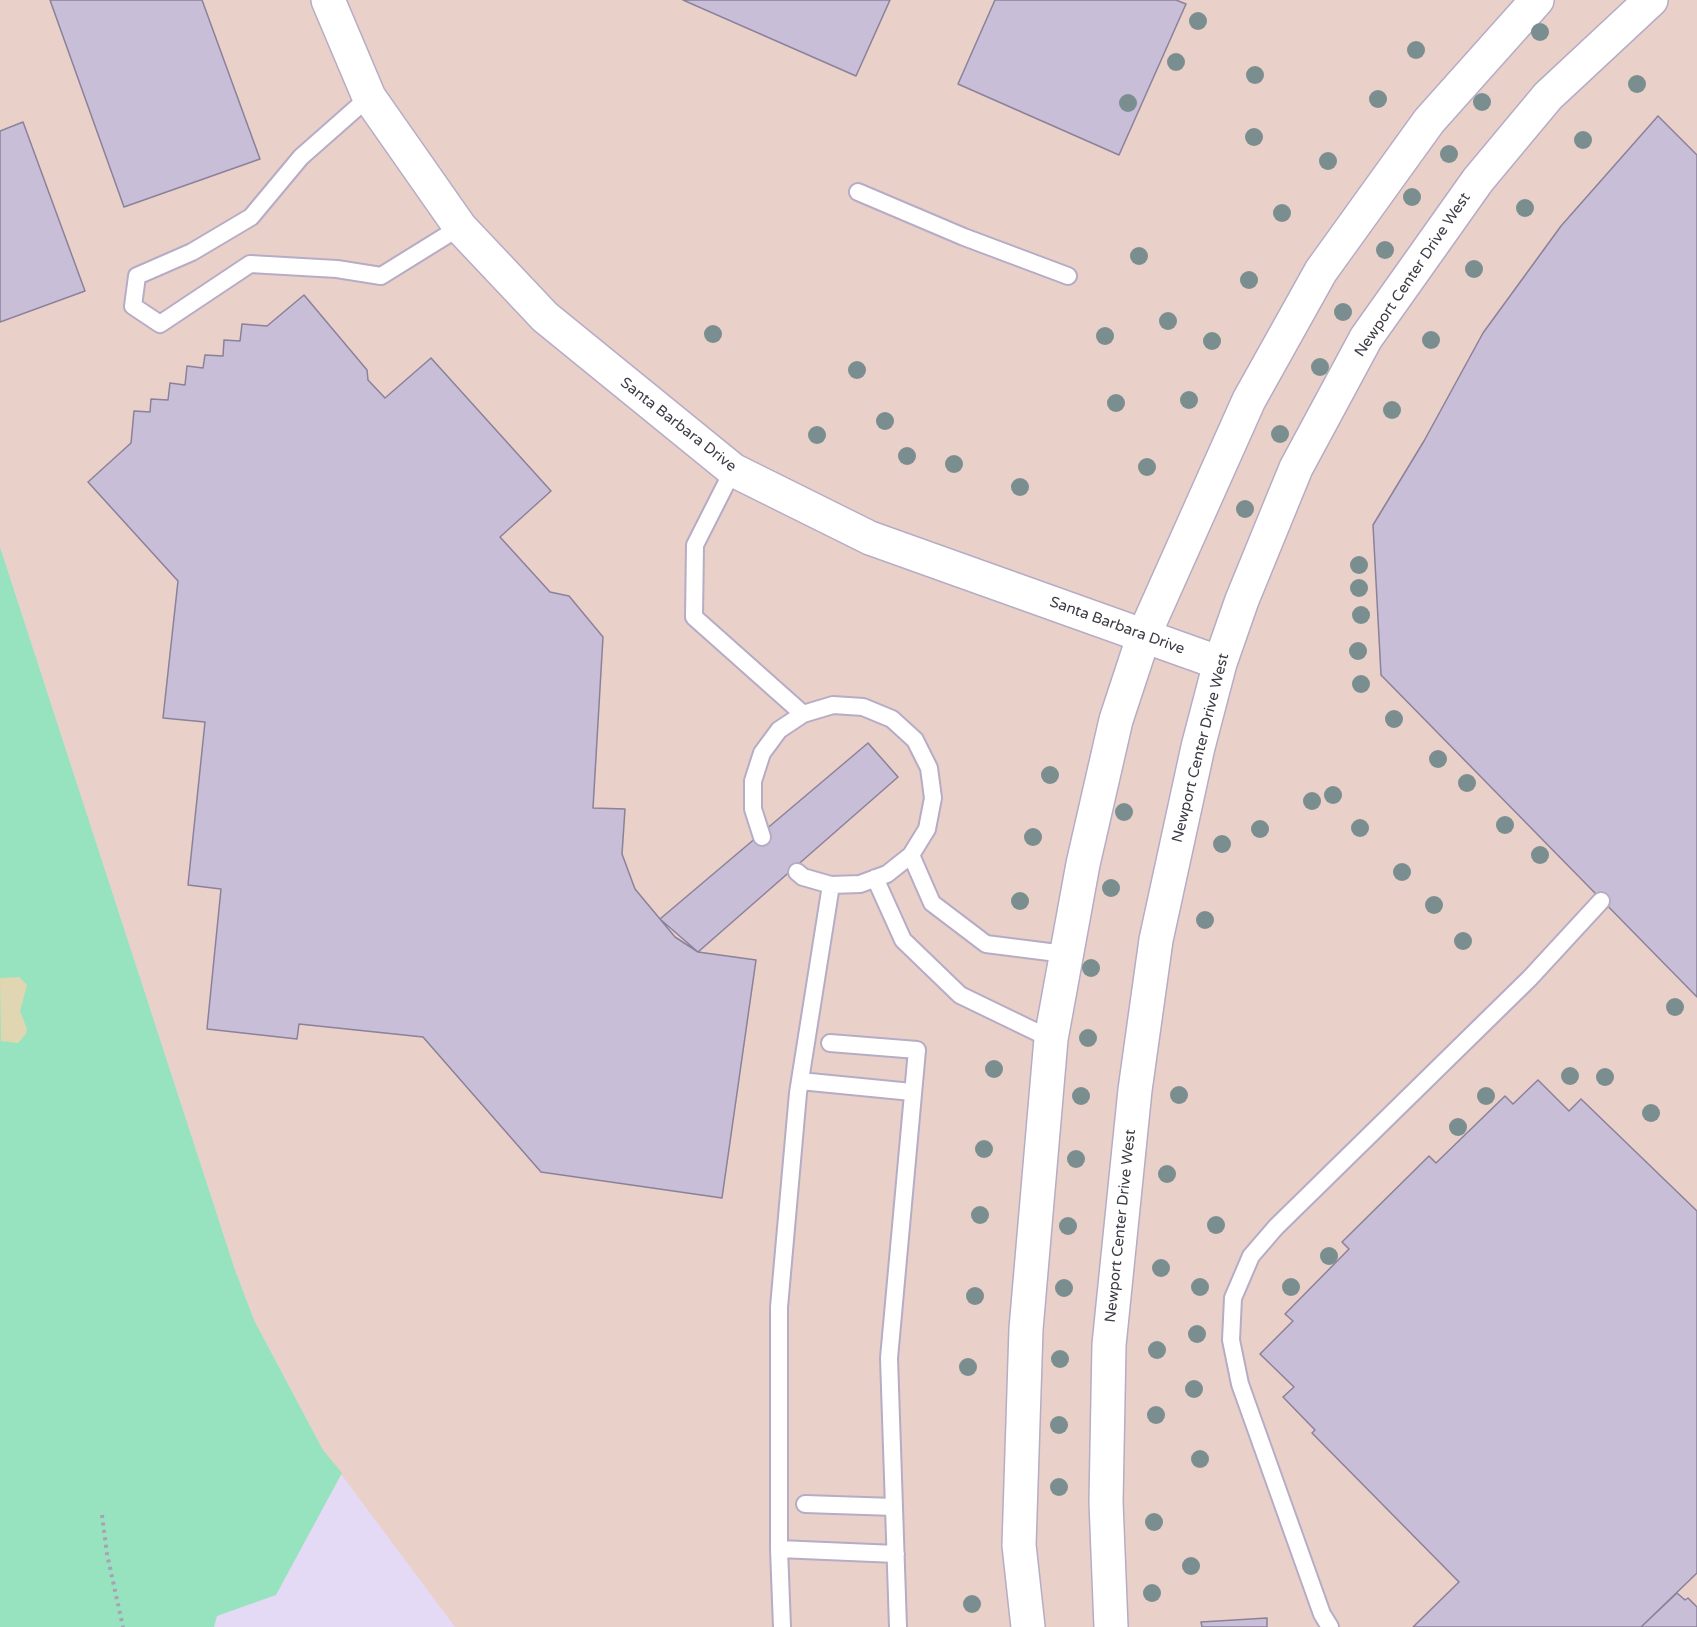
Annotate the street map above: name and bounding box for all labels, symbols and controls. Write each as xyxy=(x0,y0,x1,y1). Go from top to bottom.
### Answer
street label: Newport Center Drive West xyxy=(1351,189,1475,361)
street label: Santa Barbara Drive xyxy=(616,374,740,476)
street label: Santa Barbara Drive xyxy=(1047,593,1187,659)
street label: Newport Center Drive West xyxy=(1169,652,1233,844)
street label: Newport Center Drive West xyxy=(1102,1129,1140,1323)

